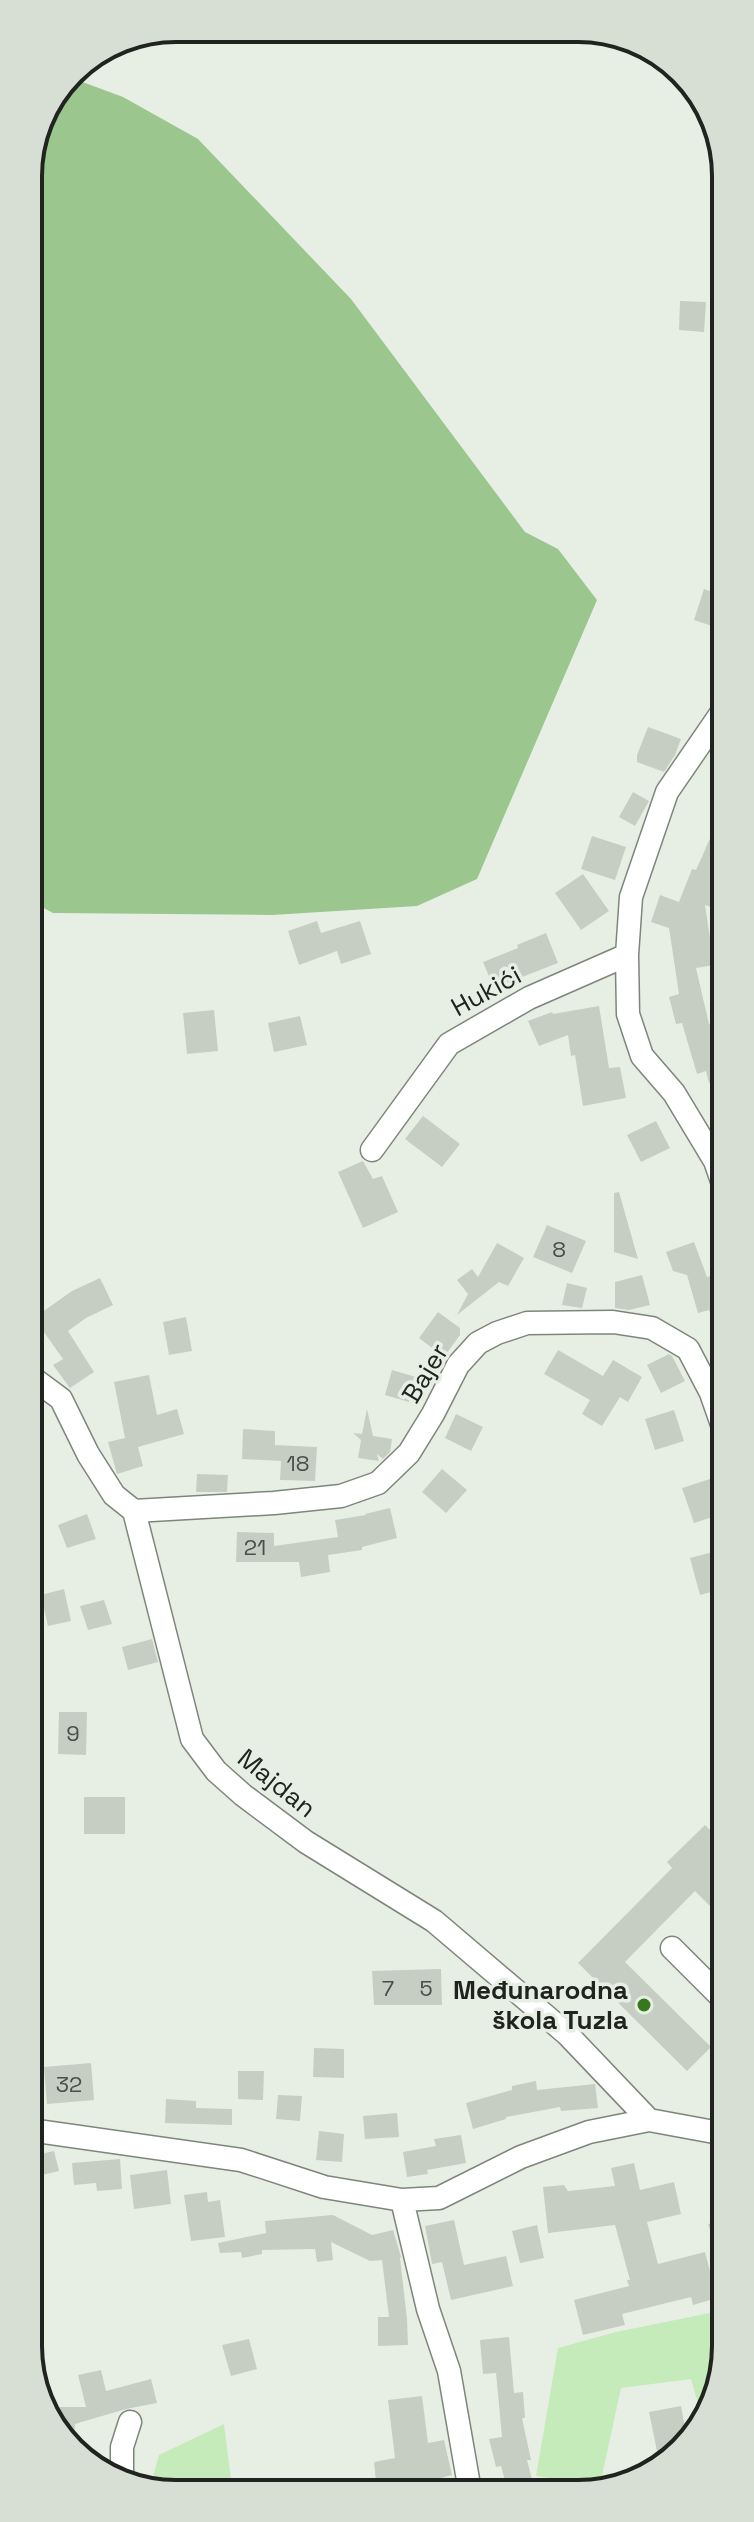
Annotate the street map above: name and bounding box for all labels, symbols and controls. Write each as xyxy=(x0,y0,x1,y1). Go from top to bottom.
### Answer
street label: Hukići xyxy=(445,958,527,1024)
house number: 8 xyxy=(552,1235,566,1263)
street label: Bajer xyxy=(394,1337,456,1409)
house number: 18 xyxy=(287,1449,309,1477)
house number: 21 xyxy=(244,1533,266,1561)
house number: 9 xyxy=(66,1719,80,1747)
street label: Majdan xyxy=(231,1741,323,1825)
place label: Međunarodna škola Tuzla xyxy=(453,1973,628,2037)
house number: 7 xyxy=(382,1974,394,2002)
house number: 5 xyxy=(419,1974,433,2002)
marker: Međunarodna škola Tuzla xyxy=(635,1996,653,2014)
house number: 32 xyxy=(56,2070,82,2098)

